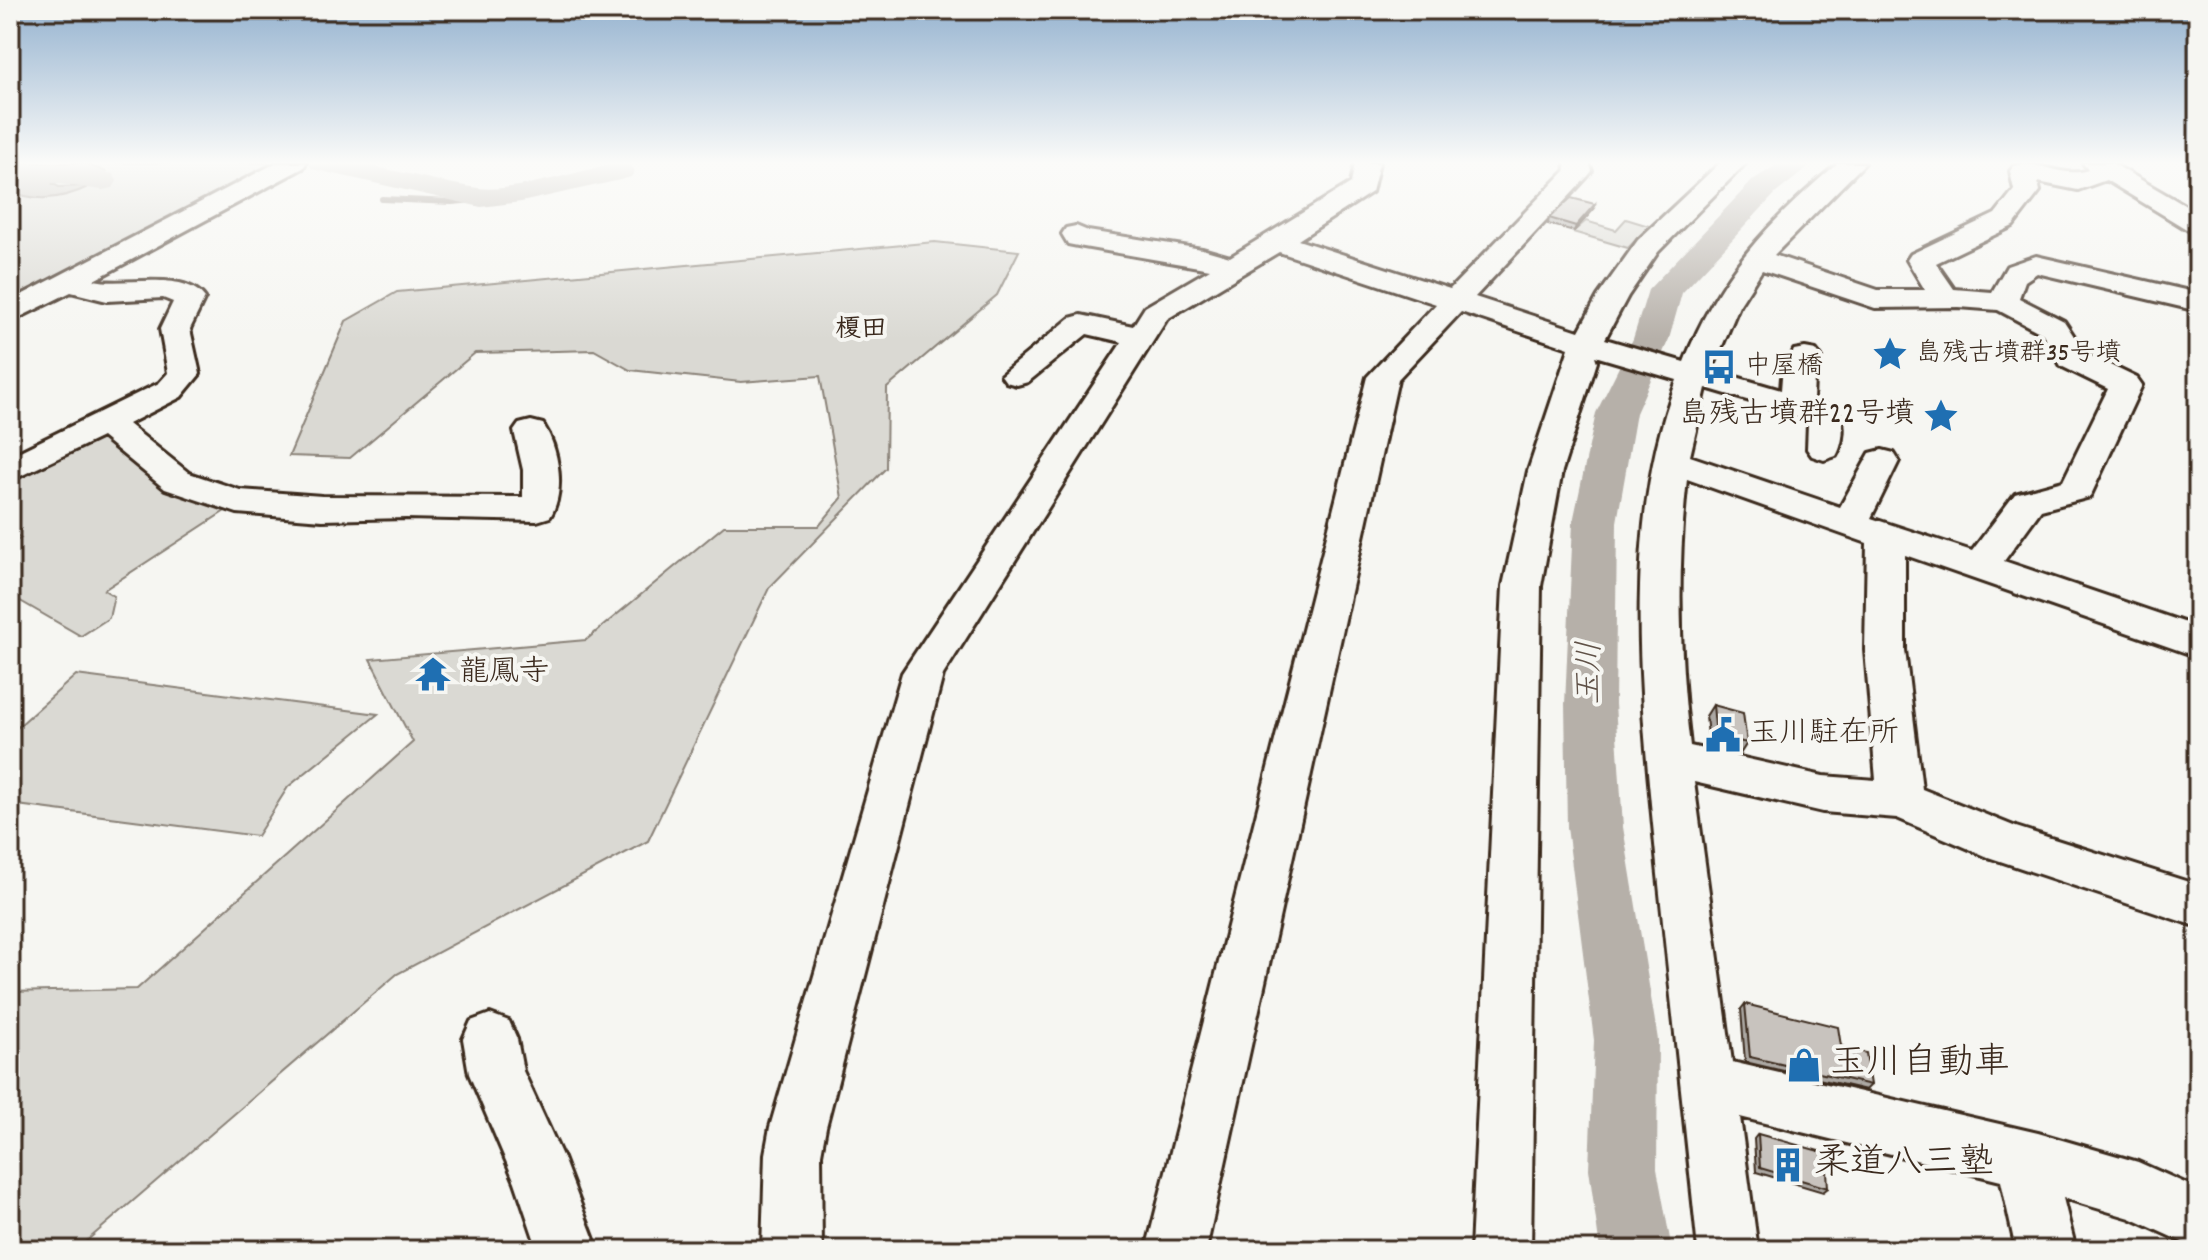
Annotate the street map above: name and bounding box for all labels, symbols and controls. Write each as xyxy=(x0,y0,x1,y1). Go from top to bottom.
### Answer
district label: 榎田 xyxy=(835,312,887,349)
place icon: 島残古墳群35号墳 xyxy=(1871,335,1909,373)
place label: 島残古墳群35号墳 xyxy=(1916,336,2122,373)
bus stop icon: 中屋橋 xyxy=(1700,348,1738,386)
place label: 中屋橋 xyxy=(1745,349,1823,386)
place label: 島残古墳群22号墳 xyxy=(1679,395,1915,438)
place icon: 島残古墳群22号墳 xyxy=(1922,397,1960,435)
water label: 玉川 xyxy=(1568,641,1616,705)
place label: 龍鳳寺 xyxy=(459,653,549,696)
temple icon: 龍鳳寺 xyxy=(414,655,452,693)
place label: 玉川駐在所 xyxy=(1749,714,1899,757)
public building icon: 玉川駐在所 xyxy=(1704,716,1742,754)
place label: 玉川自動車 xyxy=(1830,1039,2010,1091)
shop icon: 玉川自動車 xyxy=(1785,1046,1823,1084)
place label: 柔道八三塾 xyxy=(1814,1139,1994,1191)
building icon: 柔道八三塾 xyxy=(1769,1146,1807,1184)

